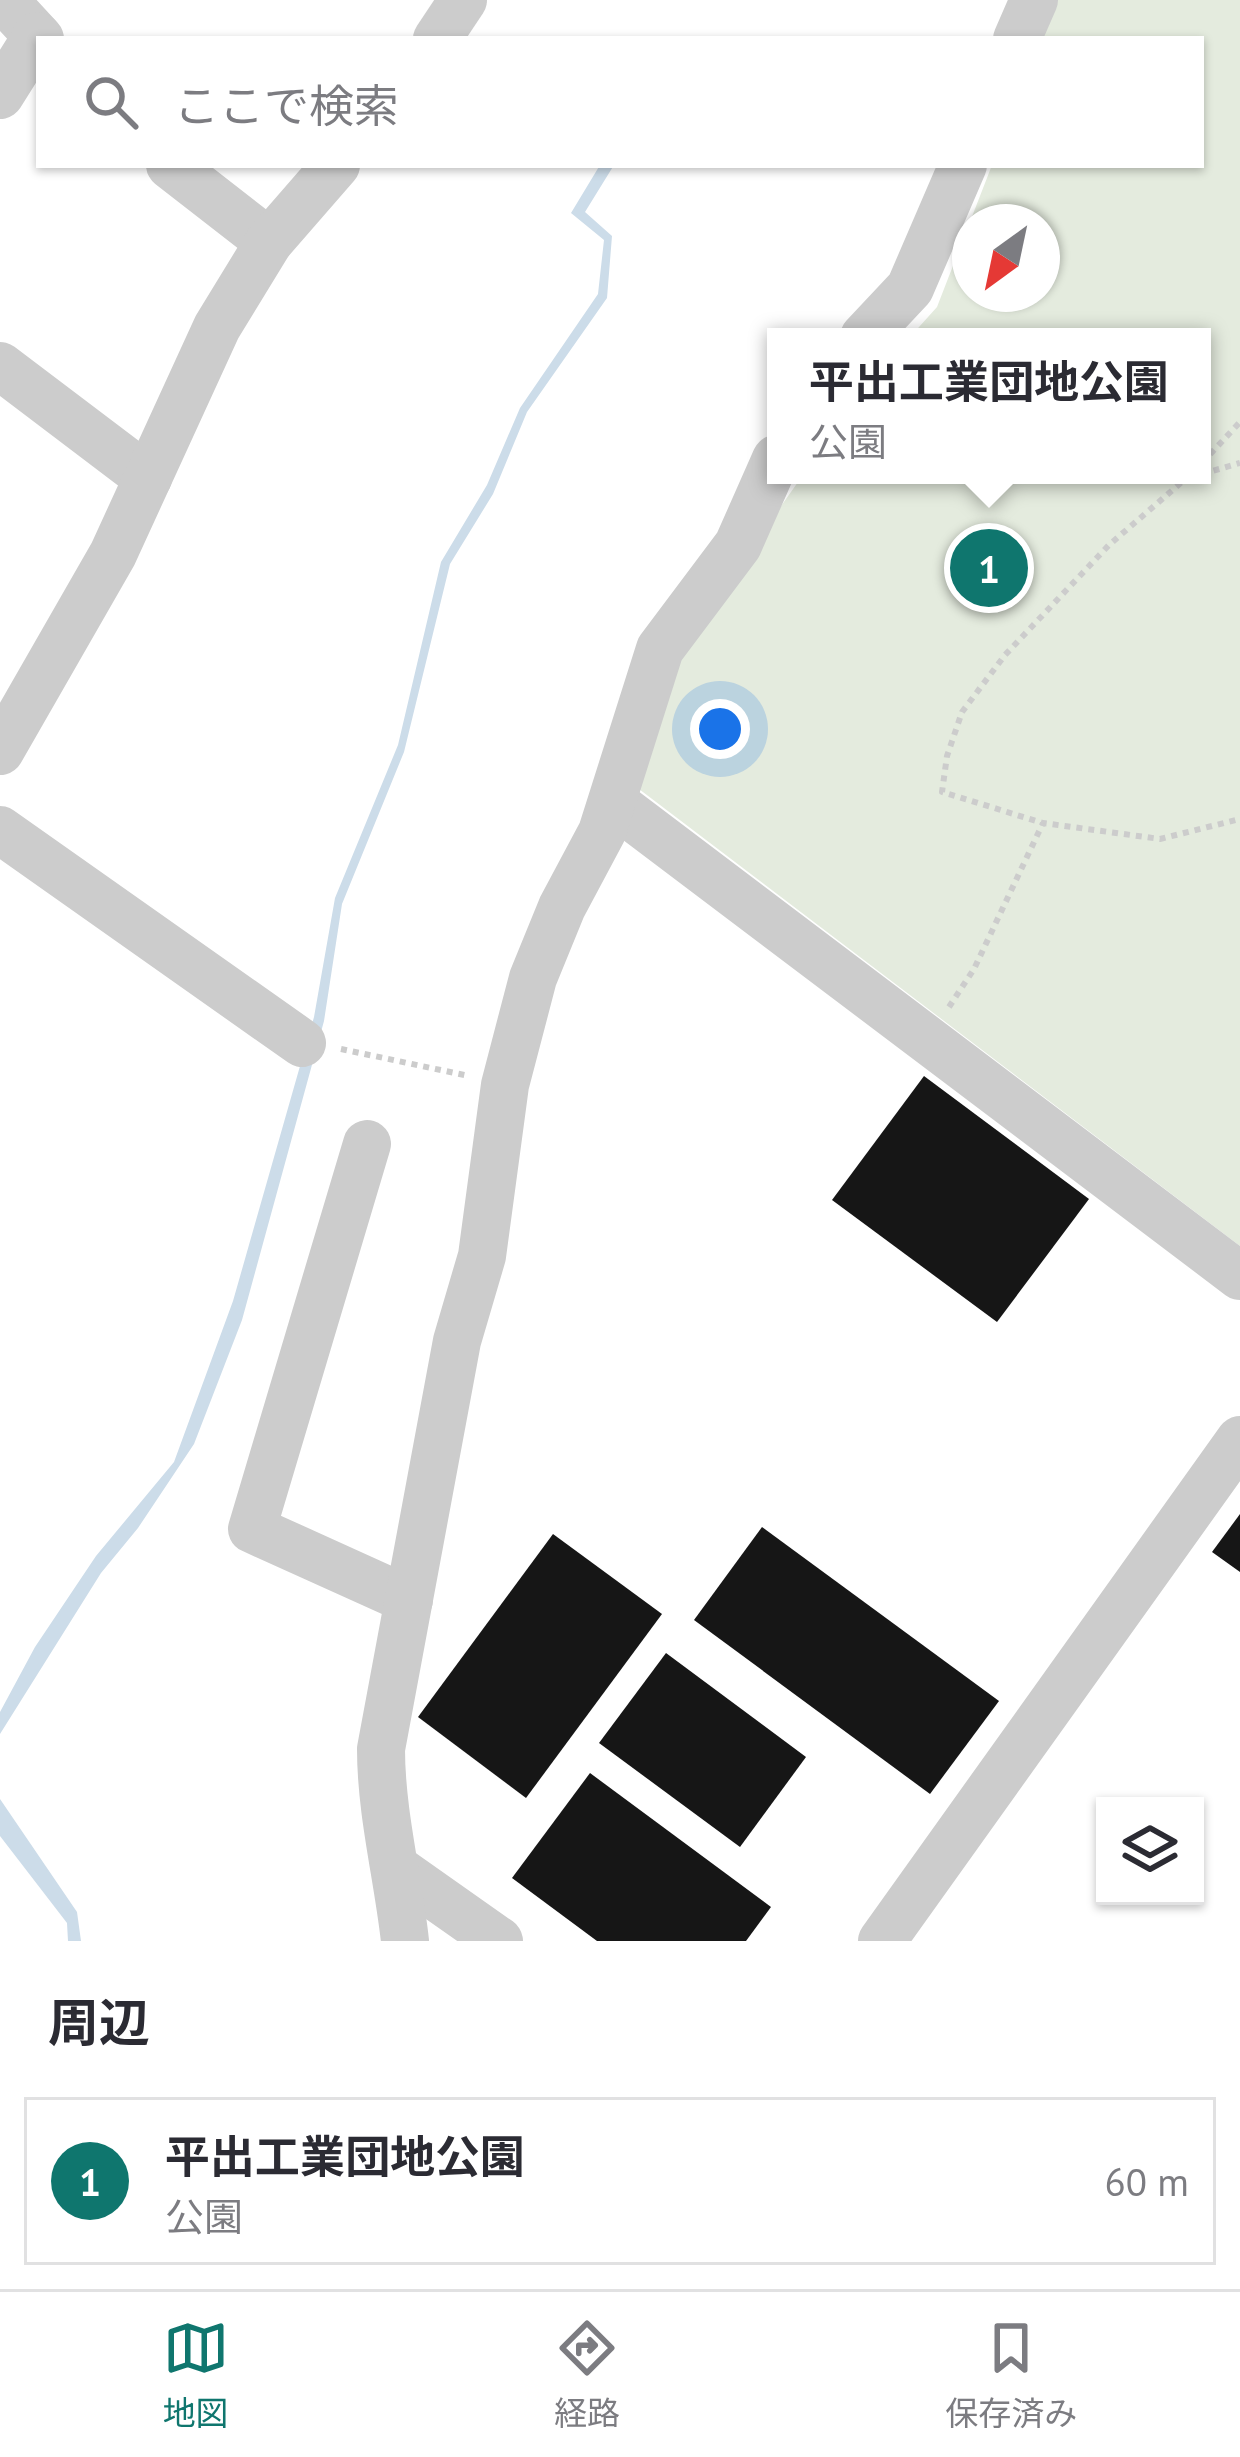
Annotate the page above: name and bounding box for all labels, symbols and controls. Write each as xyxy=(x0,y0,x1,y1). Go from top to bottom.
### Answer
search box xyxy=(36,36,1204,168)
icon: search xyxy=(78,69,144,135)
text: ここで検索 xyxy=(174,76,399,134)
north arrow xyxy=(952,204,1060,312)
popup xyxy=(767,328,1211,484)
text: 平出工業団地公園 xyxy=(809,352,1169,410)
text: 公園 xyxy=(809,416,887,467)
pin: 1 xyxy=(950,523,1028,613)
your location xyxy=(690,699,750,759)
map controls xyxy=(1096,1797,1204,1905)
button: layers xyxy=(1096,1797,1204,1905)
text: 周辺 xyxy=(48,1989,150,2055)
text: 平出工業団地公園 xyxy=(165,2127,525,2185)
text: 1 xyxy=(79,2156,101,2207)
text: 60 m xyxy=(1104,2156,1189,2207)
text: 公園 xyxy=(165,2191,243,2242)
tab: 地図 xyxy=(163,2315,229,2435)
tab: 経路 xyxy=(554,2315,620,2435)
tab: 保存済み xyxy=(945,2315,1077,2435)

